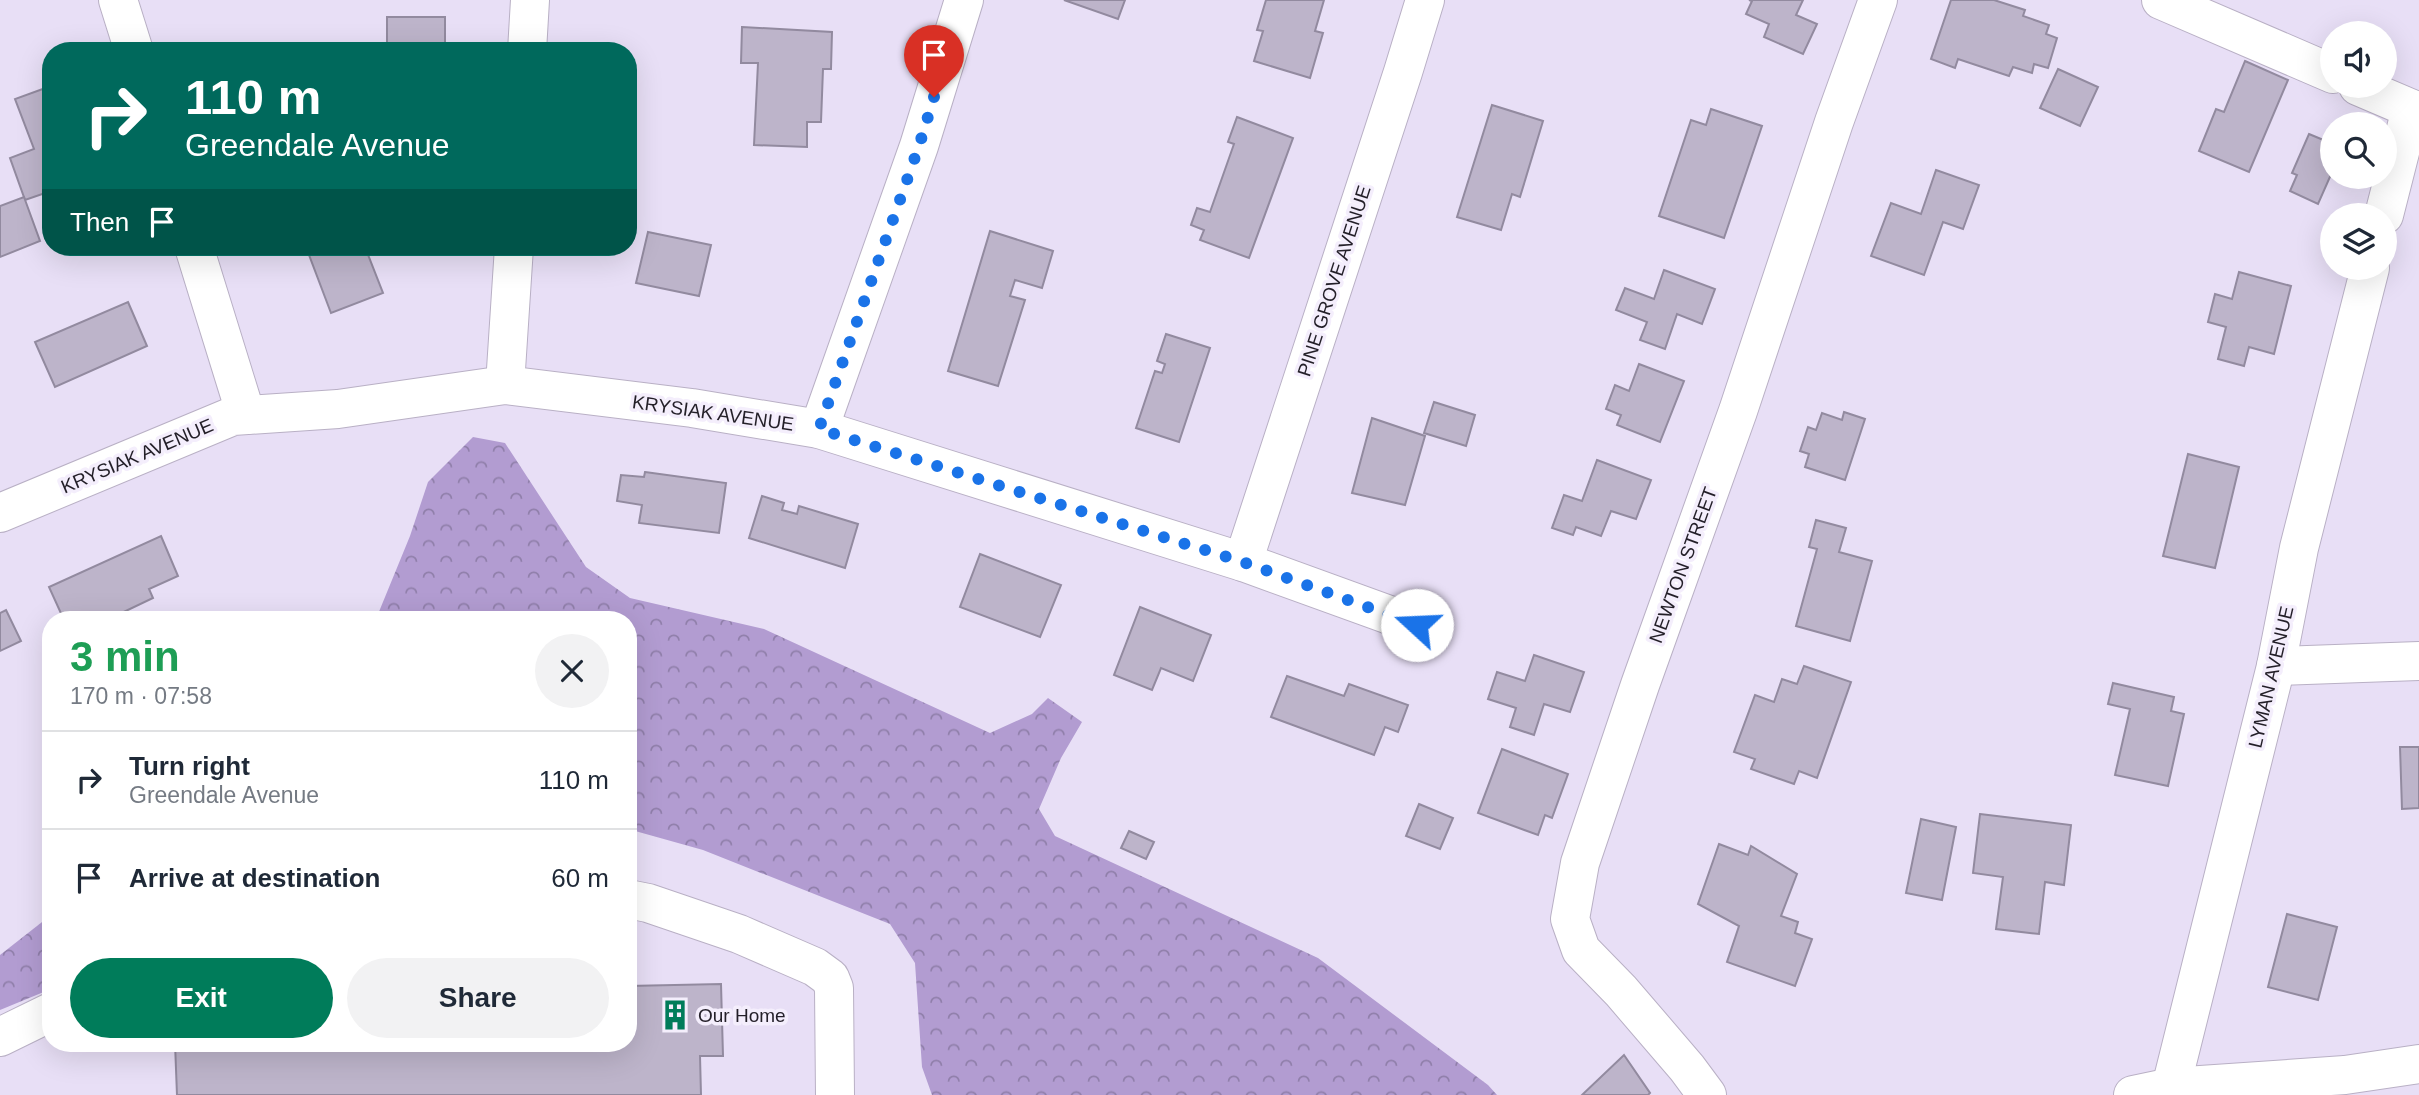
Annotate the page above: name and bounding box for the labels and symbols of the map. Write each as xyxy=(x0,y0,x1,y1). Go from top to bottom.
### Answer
pin xyxy=(904,25,964,97)
street label: PINE GROVE AVENUE xyxy=(1293,183,1375,379)
street label: KRYSIAK AVENUE xyxy=(631,391,795,435)
street label: KRYSIAK AVENUE xyxy=(58,414,216,498)
street label: NEWTON STREET xyxy=(1645,484,1721,646)
position arrow xyxy=(1380,588,1454,662)
street label: LYMAN AVENUE xyxy=(2244,604,2298,750)
building icon: Our Home xyxy=(658,998,692,1032)
place label: Our Home xyxy=(698,1005,786,1026)

